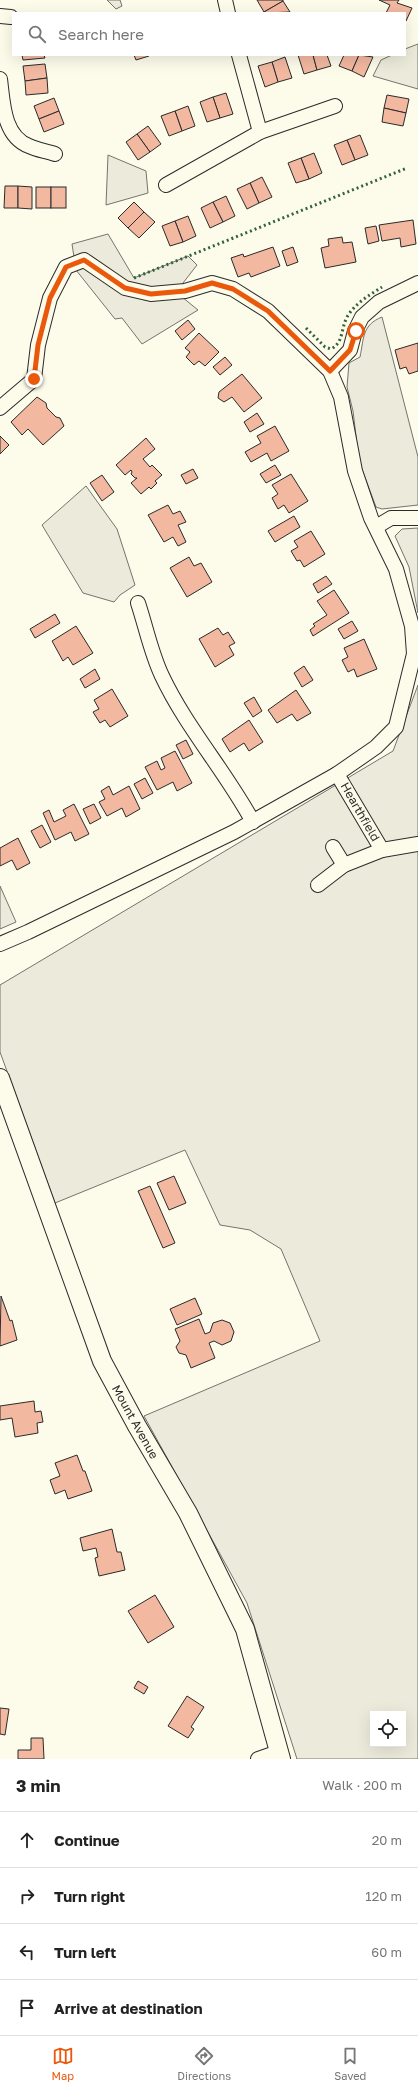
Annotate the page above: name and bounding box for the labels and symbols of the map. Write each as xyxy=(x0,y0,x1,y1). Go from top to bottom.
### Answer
route start xyxy=(347,322,365,340)
route end xyxy=(25,370,43,388)
street label: Hearthfield xyxy=(338,780,383,844)
street label: Mount Avenue xyxy=(109,1382,162,1461)

